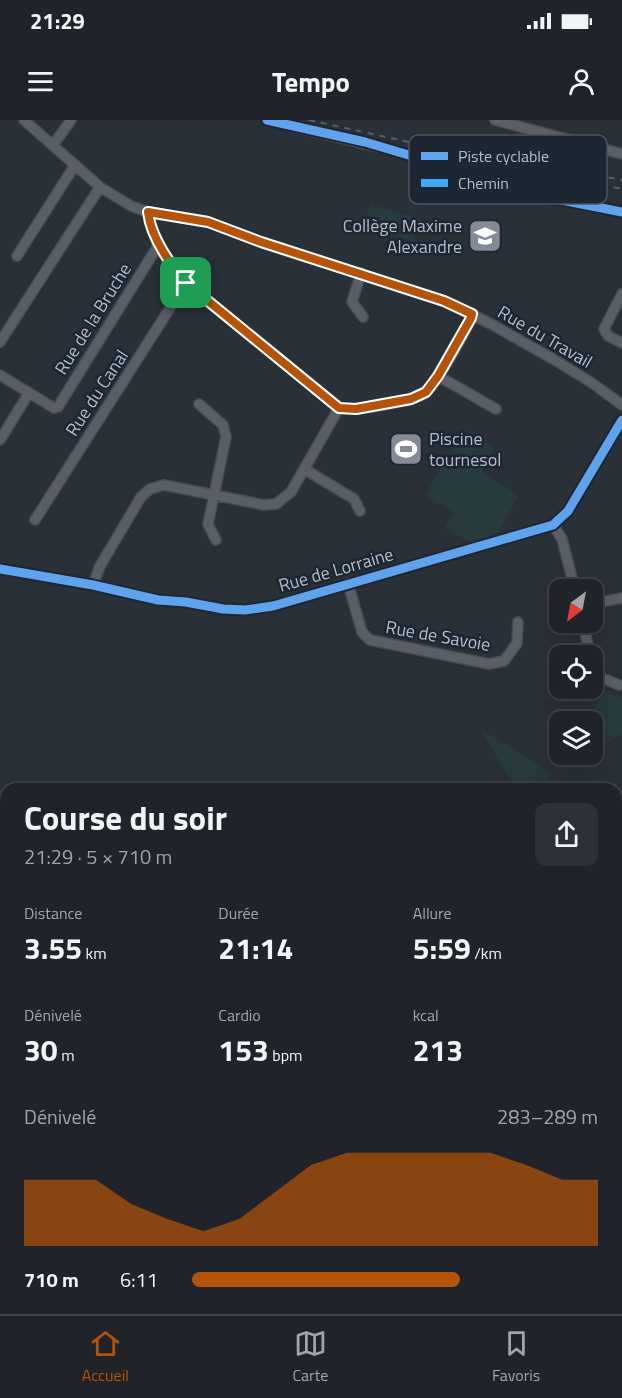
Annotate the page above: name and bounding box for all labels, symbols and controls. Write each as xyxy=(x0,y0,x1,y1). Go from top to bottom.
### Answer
text: 21:29 xyxy=(30,4,85,38)
text: Tempo xyxy=(272,61,350,102)
icon: menu xyxy=(24,65,57,98)
icon: person xyxy=(565,65,598,98)
legend xyxy=(409,135,607,204)
text: Piste cyclable xyxy=(458,144,549,168)
text: Chemin xyxy=(458,171,509,195)
place label: Collège Maxime Alexandre xyxy=(343,212,462,260)
school or university icon: Collège Maxime Alexandre xyxy=(467,218,503,254)
pin xyxy=(160,257,211,308)
street label: Rue de la Bruche xyxy=(48,258,138,380)
icon: arrive xyxy=(169,266,202,299)
street label: Rue du Travail xyxy=(493,299,598,375)
street label: Rue du Canal xyxy=(58,344,135,441)
place label: Piscine tournesol xyxy=(429,425,501,473)
sports icon: Piscine tournesol xyxy=(388,431,424,467)
street label: Rue de Lorraine xyxy=(275,540,397,599)
north arrow xyxy=(549,579,603,633)
map controls xyxy=(549,579,603,765)
street label: Rue de Savoie xyxy=(384,613,493,658)
button: locate xyxy=(549,645,603,699)
button: layers xyxy=(549,711,603,765)
text: Course du soir xyxy=(24,793,227,843)
button: share xyxy=(535,803,598,866)
text: 21:29 · 5 × 710 m xyxy=(24,841,172,872)
text: Distance xyxy=(24,901,82,925)
text: Durée xyxy=(218,901,259,925)
text: Allure xyxy=(413,901,452,925)
text: 3.55 xyxy=(24,925,82,971)
text: 21:14 xyxy=(218,925,293,971)
text: 5:59 xyxy=(413,925,471,971)
text: km xyxy=(82,941,107,965)
text: /km xyxy=(471,941,502,965)
text: Dénivelé xyxy=(24,1003,82,1027)
text: Cardio xyxy=(218,1003,261,1027)
text: kcal xyxy=(413,1003,439,1027)
text: 30 xyxy=(24,1027,58,1073)
text: 153 xyxy=(218,1027,269,1073)
text: 213 xyxy=(413,1027,463,1073)
text: m xyxy=(58,1043,75,1067)
text: bpm xyxy=(269,1043,302,1067)
text: Dénivelé xyxy=(24,1101,96,1132)
text: 283–289 m xyxy=(497,1101,598,1132)
text: 710 m xyxy=(24,1264,79,1295)
text: 6:11 xyxy=(120,1264,158,1295)
tab: Accueil xyxy=(82,1327,129,1387)
tab: Carte xyxy=(292,1327,328,1387)
tab: Favoris xyxy=(492,1327,540,1387)

